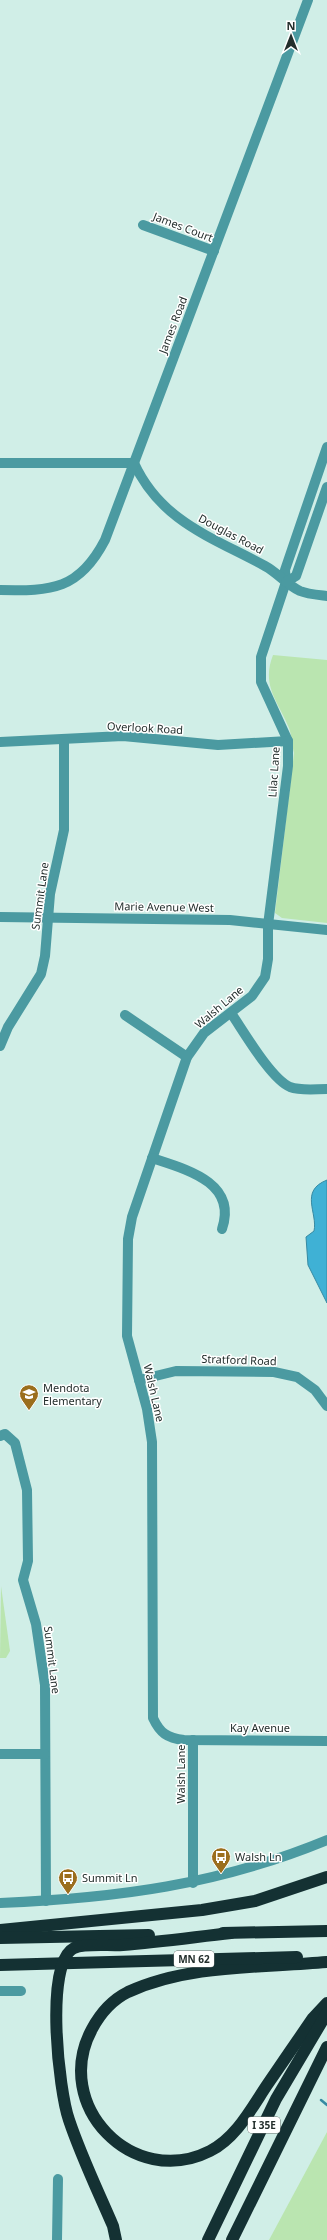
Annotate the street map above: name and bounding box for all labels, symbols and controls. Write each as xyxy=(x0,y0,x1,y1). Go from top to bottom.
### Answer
north arrow xyxy=(271,16,311,56)
text: N xyxy=(287,18,295,33)
street label: James Court xyxy=(150,208,215,245)
street label: James Road xyxy=(154,294,190,357)
street label: Douglas Road xyxy=(196,510,266,557)
street label: Overlook Road xyxy=(107,718,183,737)
street label: Lilac Lane xyxy=(264,746,283,798)
street label: Summit Lane xyxy=(27,861,52,931)
street label: Marie Avenue West xyxy=(114,898,214,915)
street label: Walsh Lane xyxy=(191,982,246,1031)
street label: Stratford Road xyxy=(201,1351,277,1368)
street label: Walsh Lane xyxy=(141,1363,168,1423)
place label: Mendota Elementary xyxy=(43,1380,102,1408)
school or university icon: Mendota Elementary xyxy=(18,1383,40,1411)
street label: Summit Lane xyxy=(41,1625,64,1695)
street label: Kay Avenue xyxy=(230,1720,290,1735)
street label: Walsh Lane xyxy=(173,1745,188,1803)
bus stop icon: Walsh Ln xyxy=(210,1846,232,1874)
place label: Walsh Ln xyxy=(235,1849,282,1864)
bus stop icon: Summit Ln xyxy=(57,1867,79,1895)
place label: Summit Ln xyxy=(82,1870,138,1885)
road number: MN 62 xyxy=(174,1951,214,1967)
road number: I 35E xyxy=(248,2117,280,2133)

